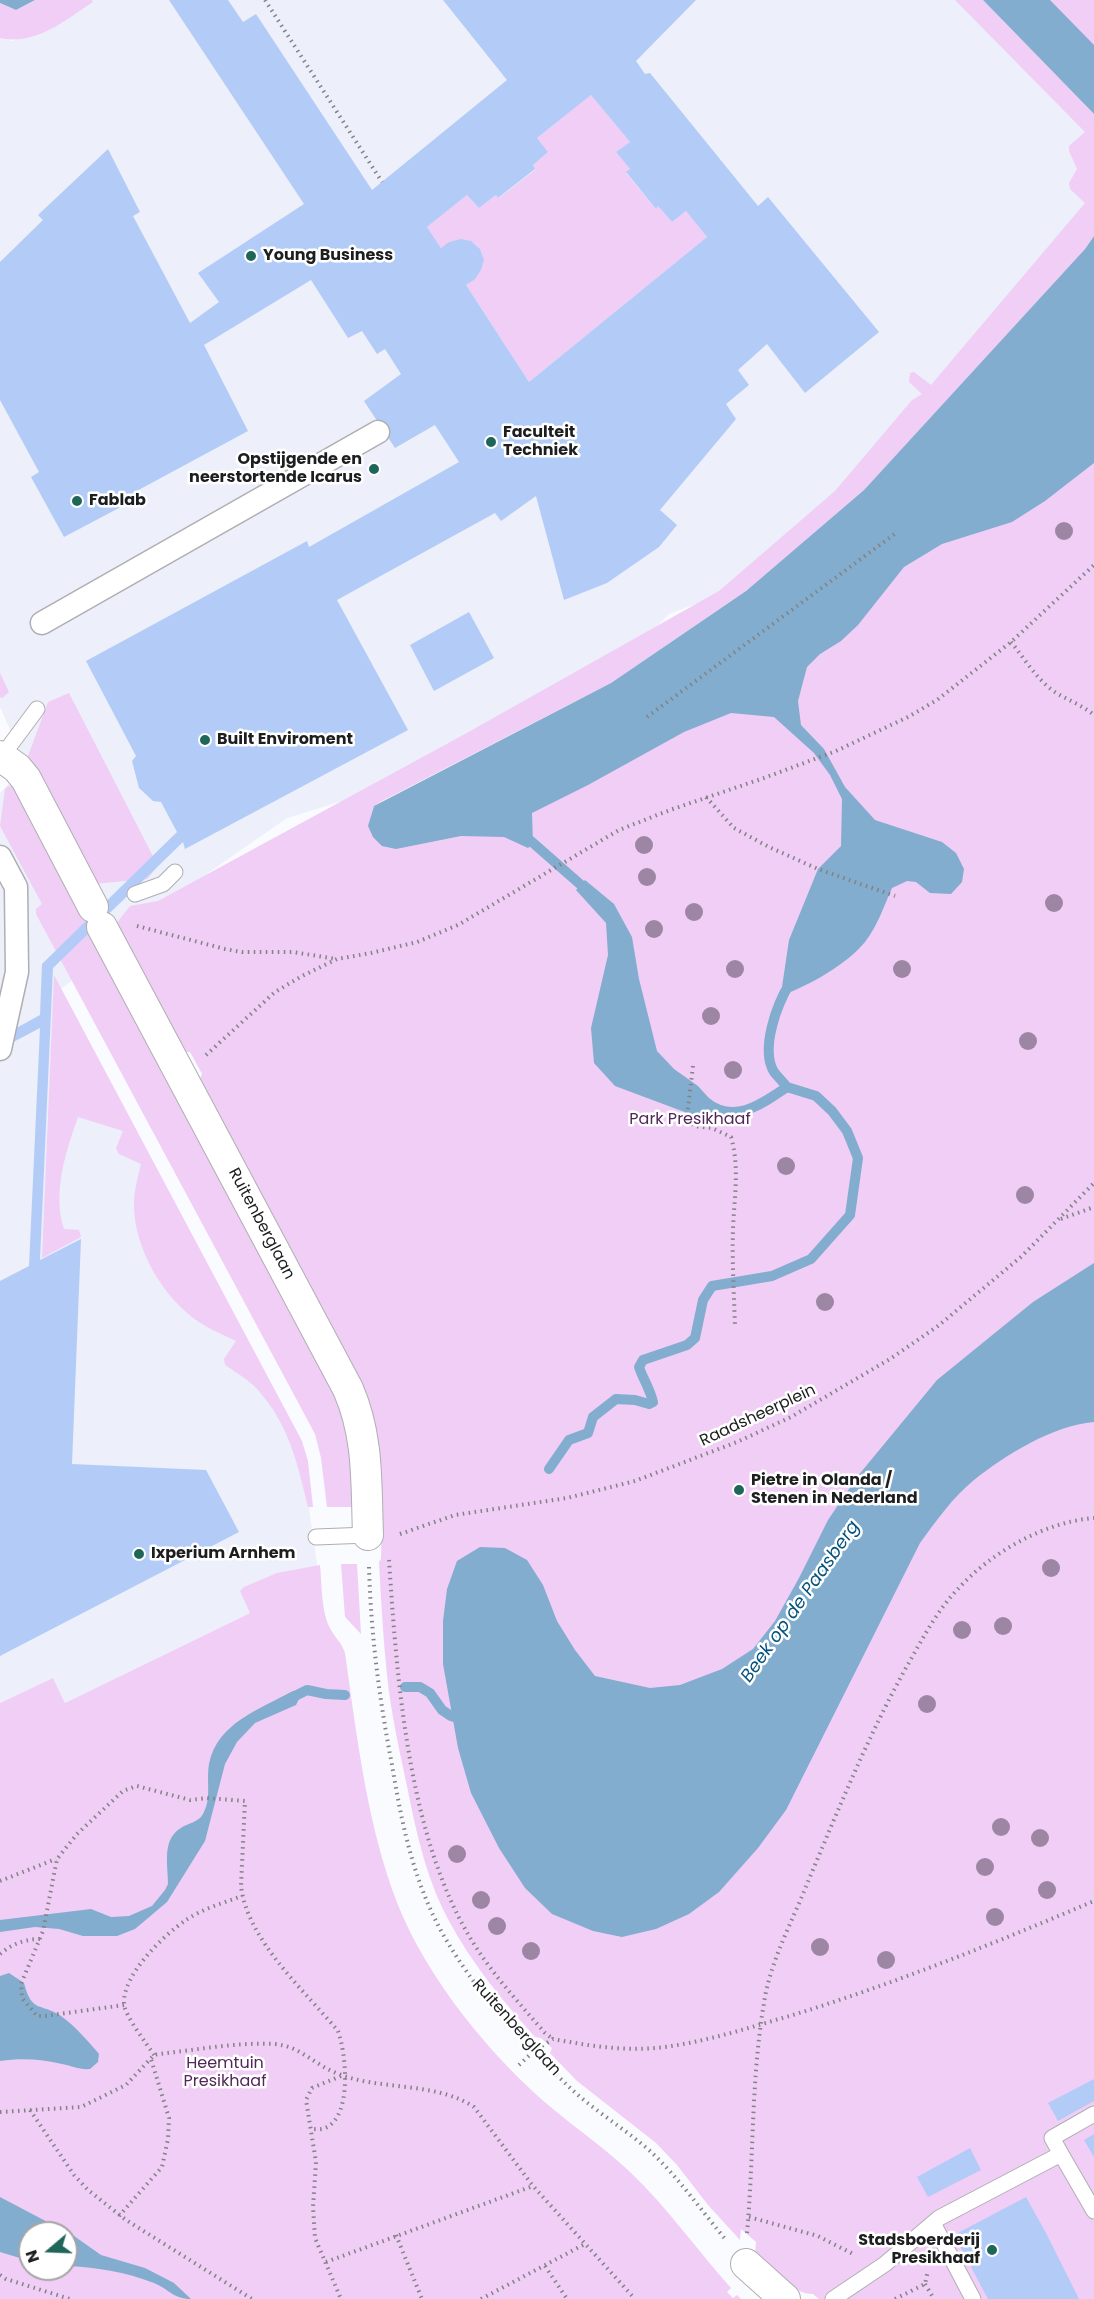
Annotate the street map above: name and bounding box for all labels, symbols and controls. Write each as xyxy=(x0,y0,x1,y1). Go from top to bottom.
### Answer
place label: Young Business xyxy=(263,246,393,266)
marker: Young Business xyxy=(244,249,258,263)
place label: Faculteit Techniek xyxy=(503,423,578,461)
marker: Faculteit Techniek xyxy=(484,435,498,449)
place label: Opstijgende en neerstortende Icarus xyxy=(189,450,362,488)
marker: Opstijgende en neerstortende Icarus xyxy=(367,462,381,476)
place label: Fablab xyxy=(89,491,146,511)
marker: Fablab xyxy=(70,494,84,508)
place label: Built Enviroment xyxy=(217,730,353,750)
marker: Built Enviroment xyxy=(198,733,212,747)
park label: Park Presikhaaf xyxy=(629,1110,751,1130)
street label: Ruitenberglaan xyxy=(224,1165,298,1283)
street label: Raadsheerplein xyxy=(697,1381,819,1451)
place label: Pietre in Olanda / Stenen in Nederland xyxy=(751,1471,918,1509)
marker: Pietre in Olanda / Stenen in Nederland xyxy=(732,1483,746,1497)
water label: Beek op de Paasberg xyxy=(737,1517,865,1687)
place label: Ixperium Arnhem xyxy=(151,1544,296,1564)
marker: Ixperium Arnhem xyxy=(132,1547,146,1561)
street label: Ruitenberglaan xyxy=(468,1976,564,2080)
park label: Heemtuin Presikhaaf xyxy=(184,2054,266,2092)
north arrow xyxy=(18,2221,78,2281)
place label: Stadsboerderij Presikhaaf xyxy=(858,2231,980,2269)
marker: Stadsboerderij Presikhaaf xyxy=(985,2243,999,2257)
text: N xyxy=(20,2247,45,2266)

